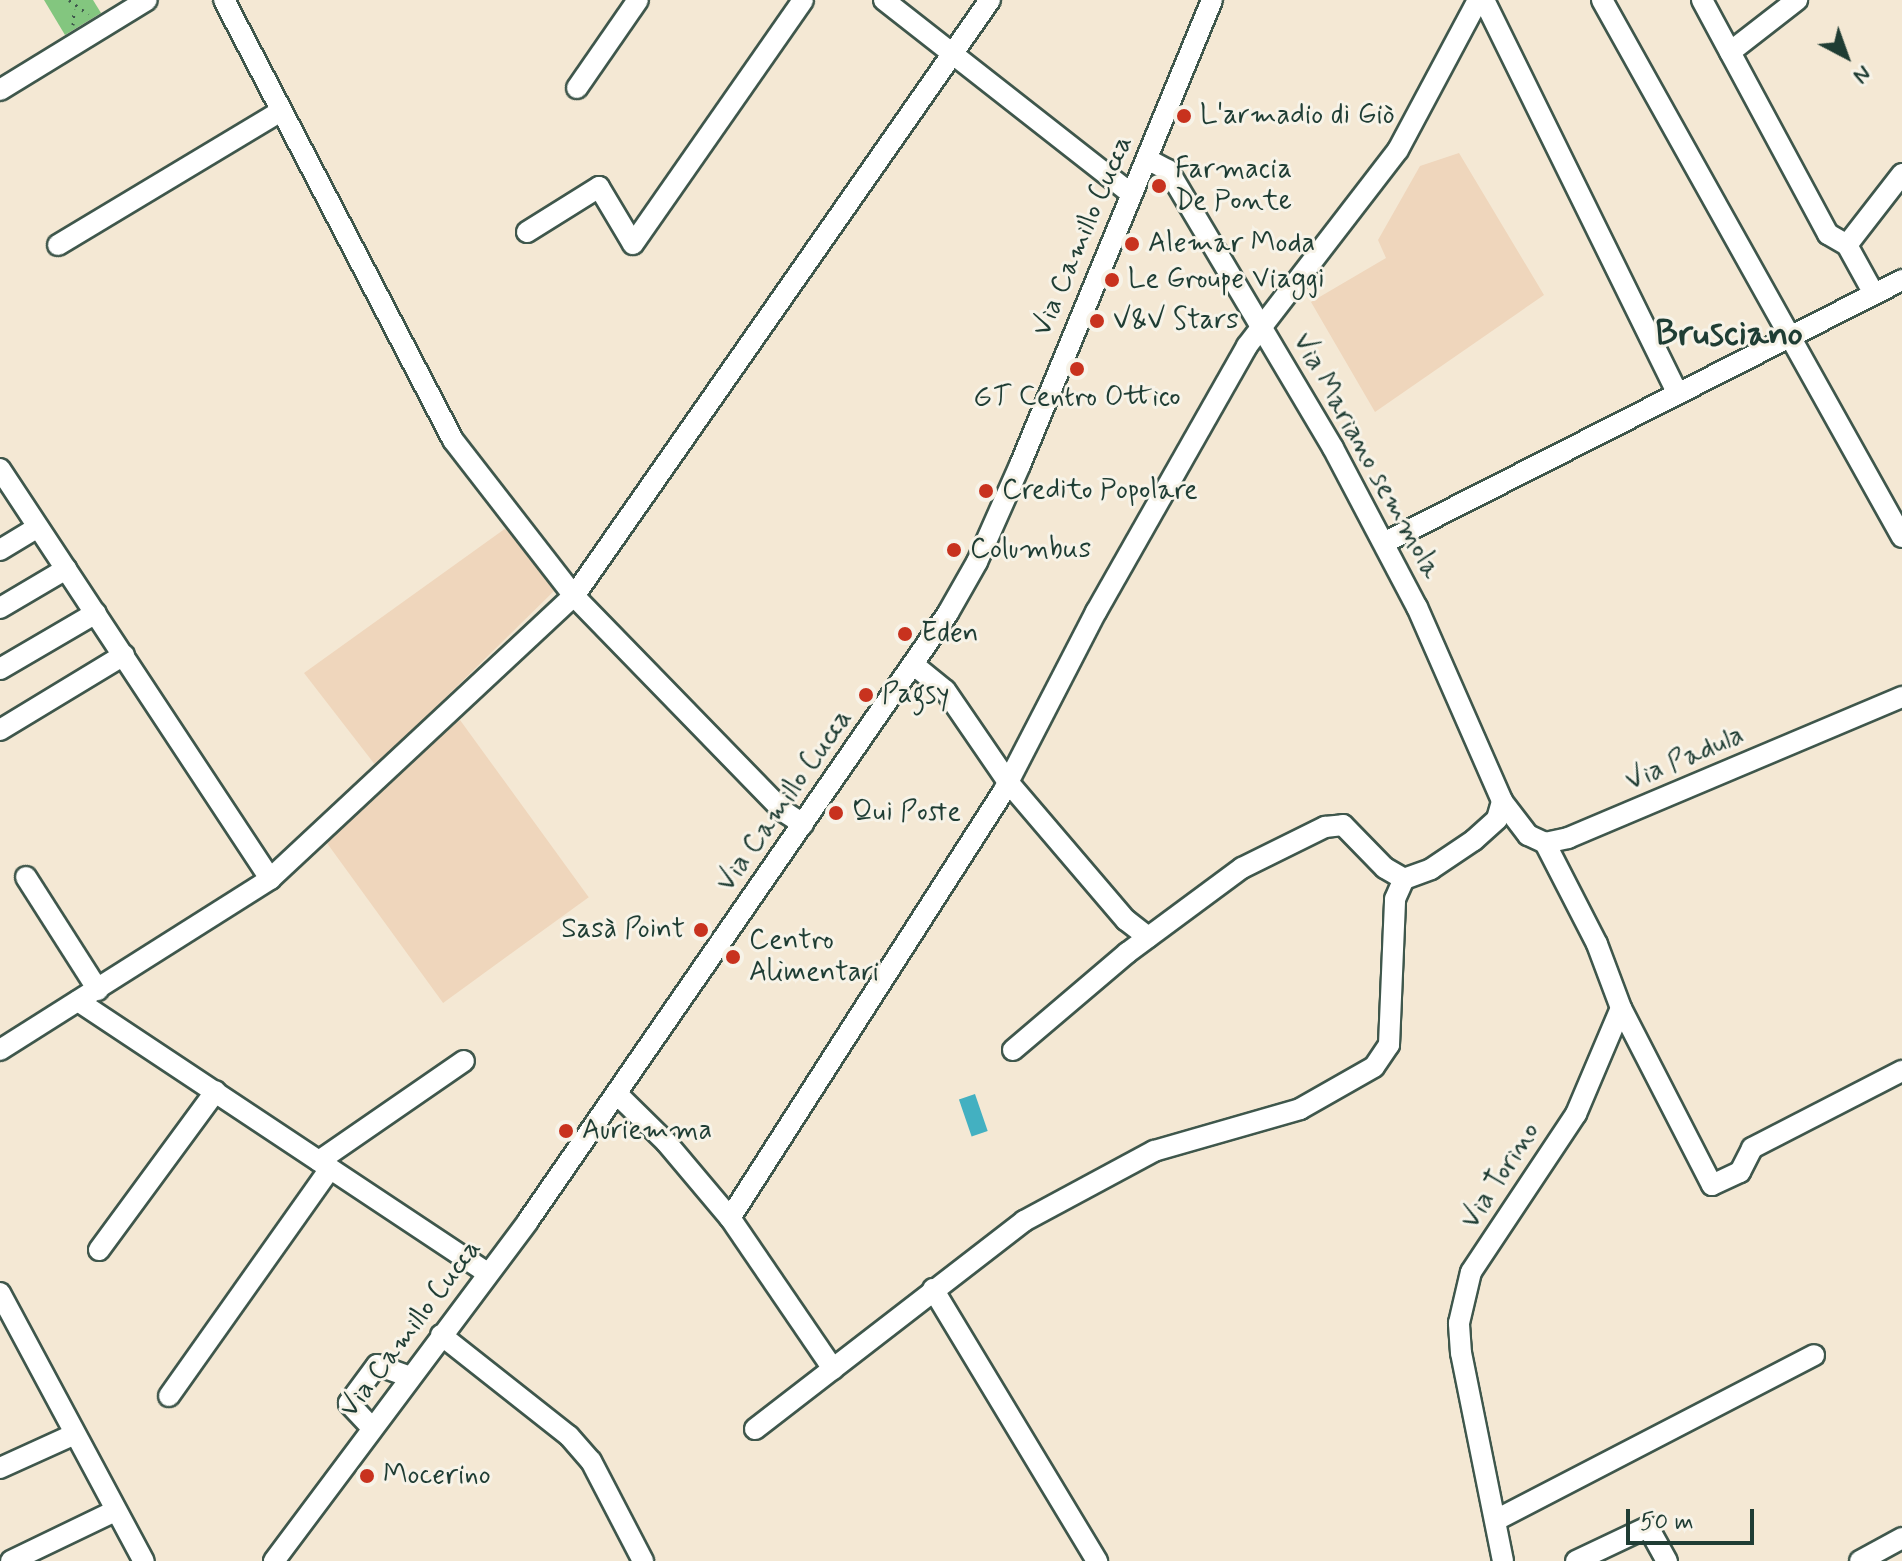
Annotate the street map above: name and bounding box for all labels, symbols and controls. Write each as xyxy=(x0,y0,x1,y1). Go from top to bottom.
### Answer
north arrow xyxy=(1806,16,1886,96)
text: N xyxy=(1847,59,1876,89)
place label: L'armadio di Giò xyxy=(1200,99,1394,133)
marker: L'armadio di Giò xyxy=(1175,107,1193,125)
street label: Via Camillo Cucca xyxy=(1026,132,1140,340)
place label: Farmacia De Ponte xyxy=(1175,153,1292,219)
marker: Farmacia De Ponte xyxy=(1150,177,1168,195)
place label: Alemar Moda xyxy=(1148,227,1315,261)
marker: Alemar Moda xyxy=(1123,235,1141,253)
place label: Le Groupe Viaggi xyxy=(1128,263,1323,297)
marker: Le Groupe Viaggi xyxy=(1103,271,1121,289)
place label: V&V Stars xyxy=(1113,304,1238,338)
marker: V&V Stars xyxy=(1088,312,1106,330)
district label: Brusciano xyxy=(1655,313,1803,357)
street label: Via Mariano semmola xyxy=(1284,326,1448,586)
marker: GT Centro Ottico xyxy=(1068,360,1086,378)
place label: GT Centro Ottico xyxy=(970,381,1184,415)
place label: Credito Popolare xyxy=(1002,474,1196,508)
marker: Credito Popolare xyxy=(977,482,995,500)
place label: Columbus xyxy=(970,533,1091,567)
marker: Columbus xyxy=(945,541,963,559)
place label: Eden xyxy=(921,617,979,651)
marker: Eden xyxy=(896,625,914,643)
place label: Pagsy xyxy=(882,678,950,712)
marker: Pagsy xyxy=(857,686,875,704)
street label: Via Camillo Cucca xyxy=(710,704,860,898)
street label: Via Padula xyxy=(1622,720,1748,798)
place label: Qui Poste xyxy=(852,796,959,830)
marker: Qui Poste xyxy=(827,804,845,822)
place label: Sasà Point xyxy=(561,913,685,947)
marker: Sasà Point xyxy=(692,921,710,939)
place label: Centro Alimentari xyxy=(749,924,879,990)
marker: Centro Alimentari xyxy=(724,948,742,966)
place label: Auriemma xyxy=(582,1114,712,1148)
street label: Via Torino xyxy=(1454,1116,1548,1236)
marker: Auriemma xyxy=(557,1122,575,1140)
street label: Via Camillo Cucca xyxy=(334,1234,488,1424)
place label: Mocerino xyxy=(383,1459,491,1493)
marker: Mocerino xyxy=(358,1467,376,1485)
scale bar xyxy=(1630,1493,1758,1543)
text: 50 m xyxy=(1640,1507,1694,1538)

